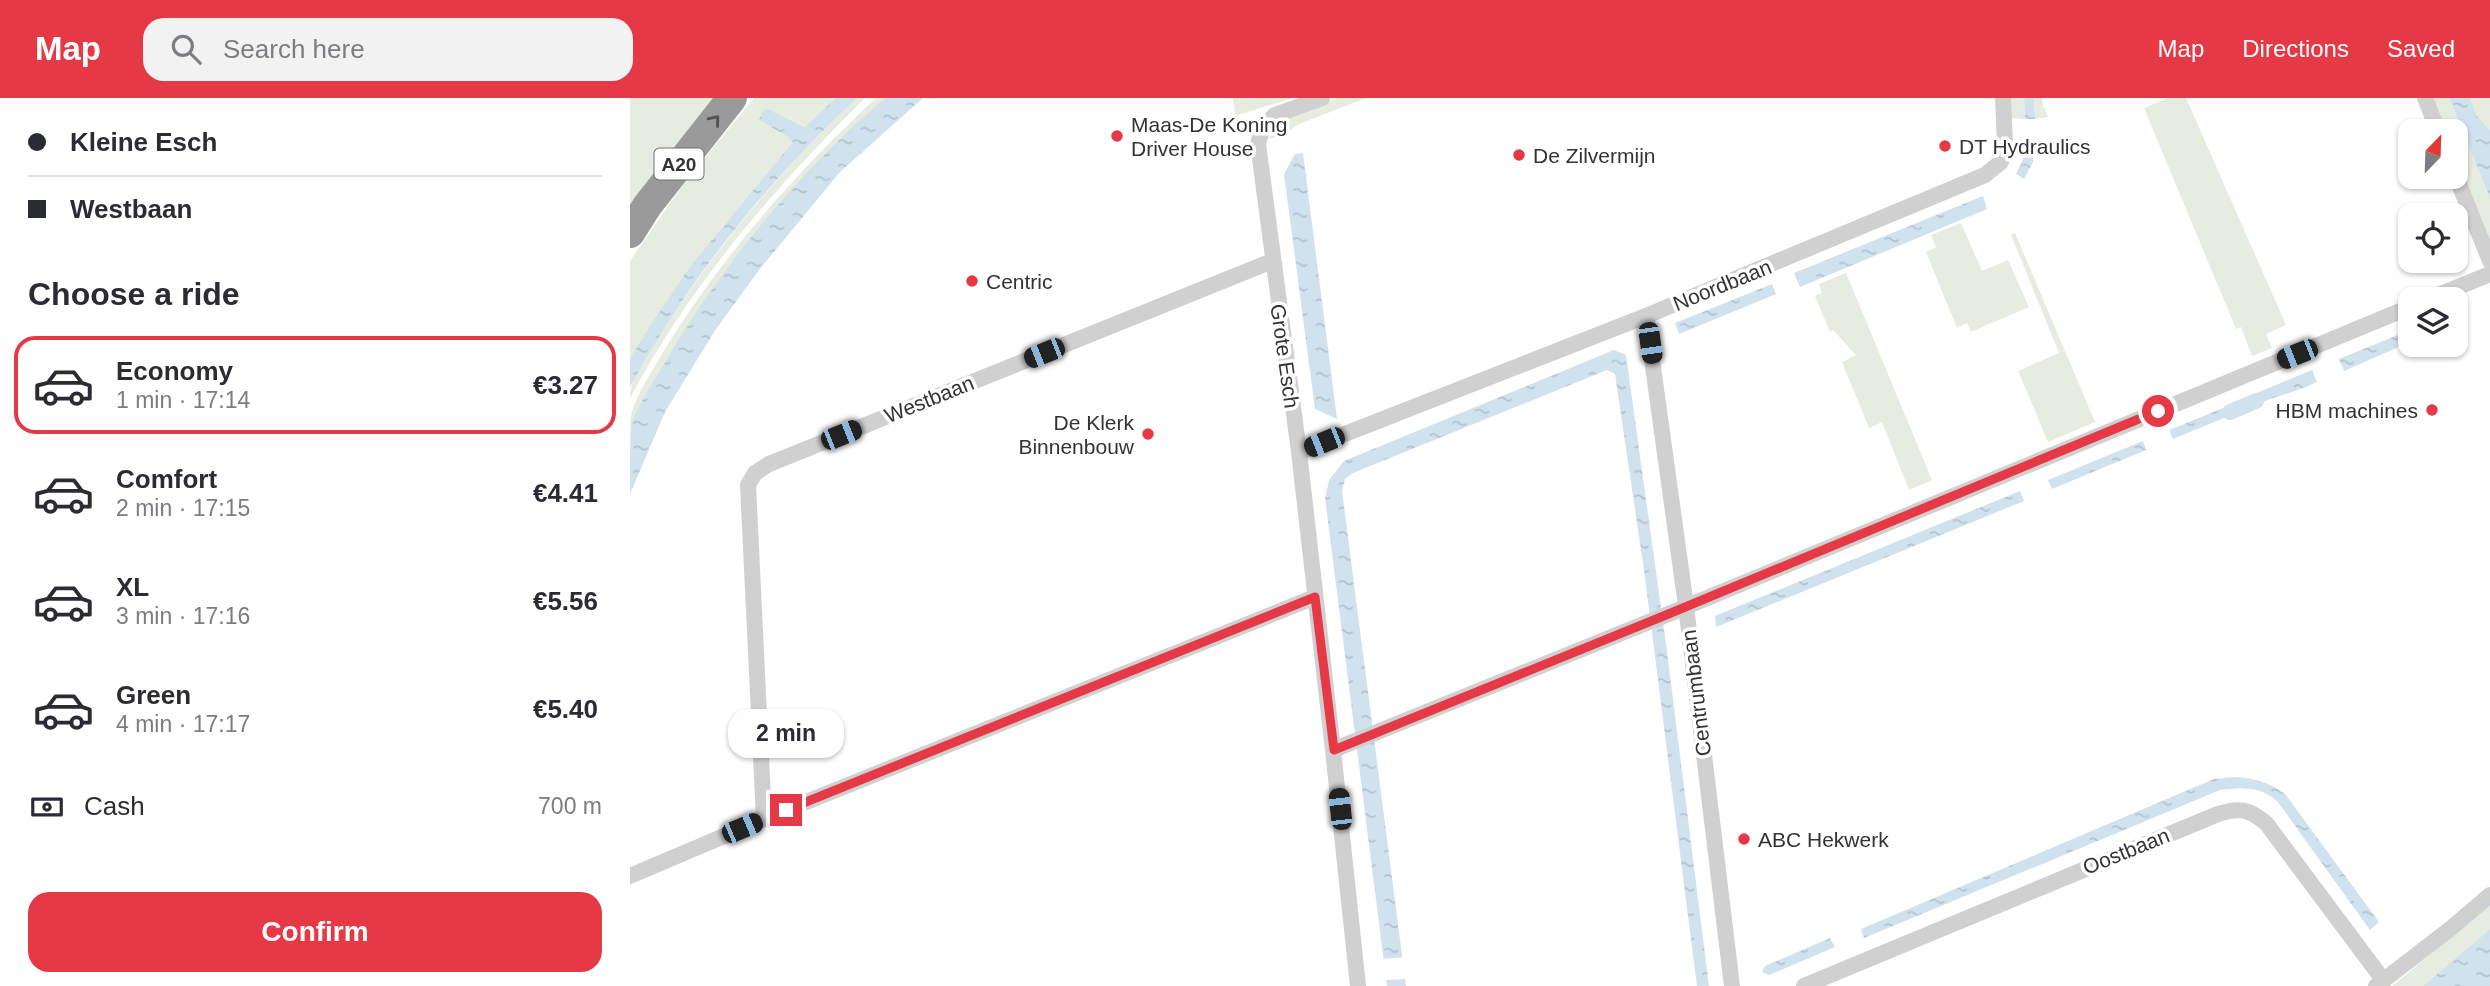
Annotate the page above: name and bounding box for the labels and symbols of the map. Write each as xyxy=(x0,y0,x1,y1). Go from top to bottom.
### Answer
place label: Maas-De Koning Driver House xyxy=(1131,113,1287,160)
one-way arrow xyxy=(707,115,719,128)
north arrow xyxy=(2398,119,2468,189)
marker: Maas-De Koning Driver House xyxy=(1109,128,1125,144)
place label: DT Hydraulics xyxy=(1959,135,2090,158)
marker: DT Hydraulics xyxy=(1937,138,1953,154)
place label: De Zilvermijn xyxy=(1533,144,1656,167)
marker: De Zilvermijn xyxy=(1511,147,1527,163)
road number: A20 xyxy=(654,148,704,180)
street label: Noordbaan xyxy=(1670,255,1774,315)
place label: Centric xyxy=(986,270,1053,293)
marker: Centric xyxy=(964,273,980,289)
street label: Grote Esch xyxy=(1266,302,1304,410)
car xyxy=(1637,321,1664,365)
car xyxy=(1021,335,1068,371)
car xyxy=(2274,336,2321,372)
street label: Westbaan xyxy=(881,371,977,427)
route start xyxy=(2142,395,2174,427)
place label: HBM machines xyxy=(2276,399,2418,422)
marker: HBM machines xyxy=(2424,402,2440,418)
place label: De Klerk Binnenbouw xyxy=(1018,411,1135,458)
car xyxy=(818,417,865,453)
car xyxy=(1301,424,1348,460)
marker: De Klerk Binnenbouw xyxy=(1140,426,1156,442)
street label: Centrumbaan xyxy=(1677,628,1715,758)
callout: 2 min xyxy=(728,708,844,758)
car xyxy=(1328,787,1353,831)
route end xyxy=(770,794,802,826)
car xyxy=(719,810,766,846)
street label: Oostbaan xyxy=(2079,823,2173,879)
place label: ABC Hekwerk xyxy=(1758,828,1889,851)
marker: ABC Hekwerk xyxy=(1736,831,1752,847)

